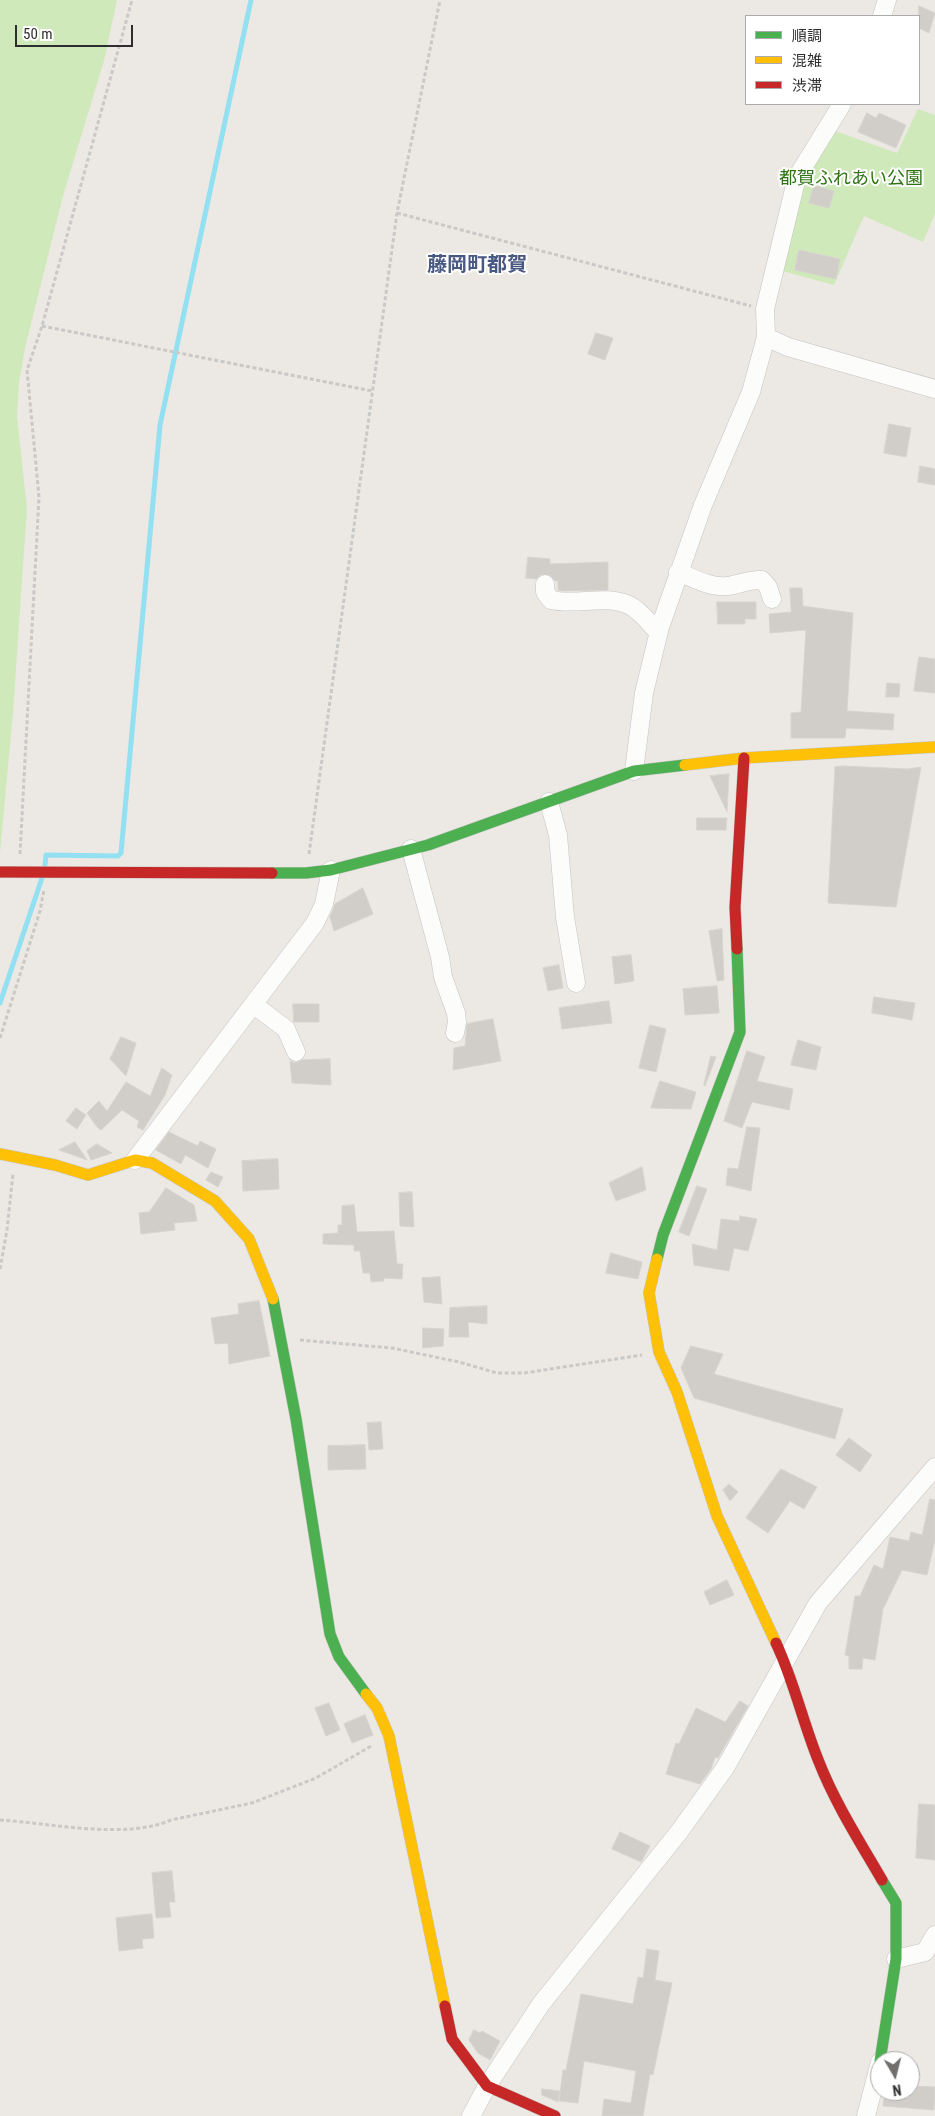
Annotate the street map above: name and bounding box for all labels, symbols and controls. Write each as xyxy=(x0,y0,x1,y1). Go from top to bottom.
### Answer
scale bar xyxy=(18,15,135,47)
legend xyxy=(745,15,920,105)
text: 50 m xyxy=(23,25,53,43)
text: 順調 xyxy=(792,27,822,45)
text: 混雑 xyxy=(792,52,822,70)
text: 渋滞 xyxy=(792,77,822,95)
park label: 都賀ふれあい公園 xyxy=(779,168,923,190)
district label: 藤岡町都賀 xyxy=(427,254,527,278)
north arrow xyxy=(870,2051,920,2101)
text: N xyxy=(892,2081,902,2098)

